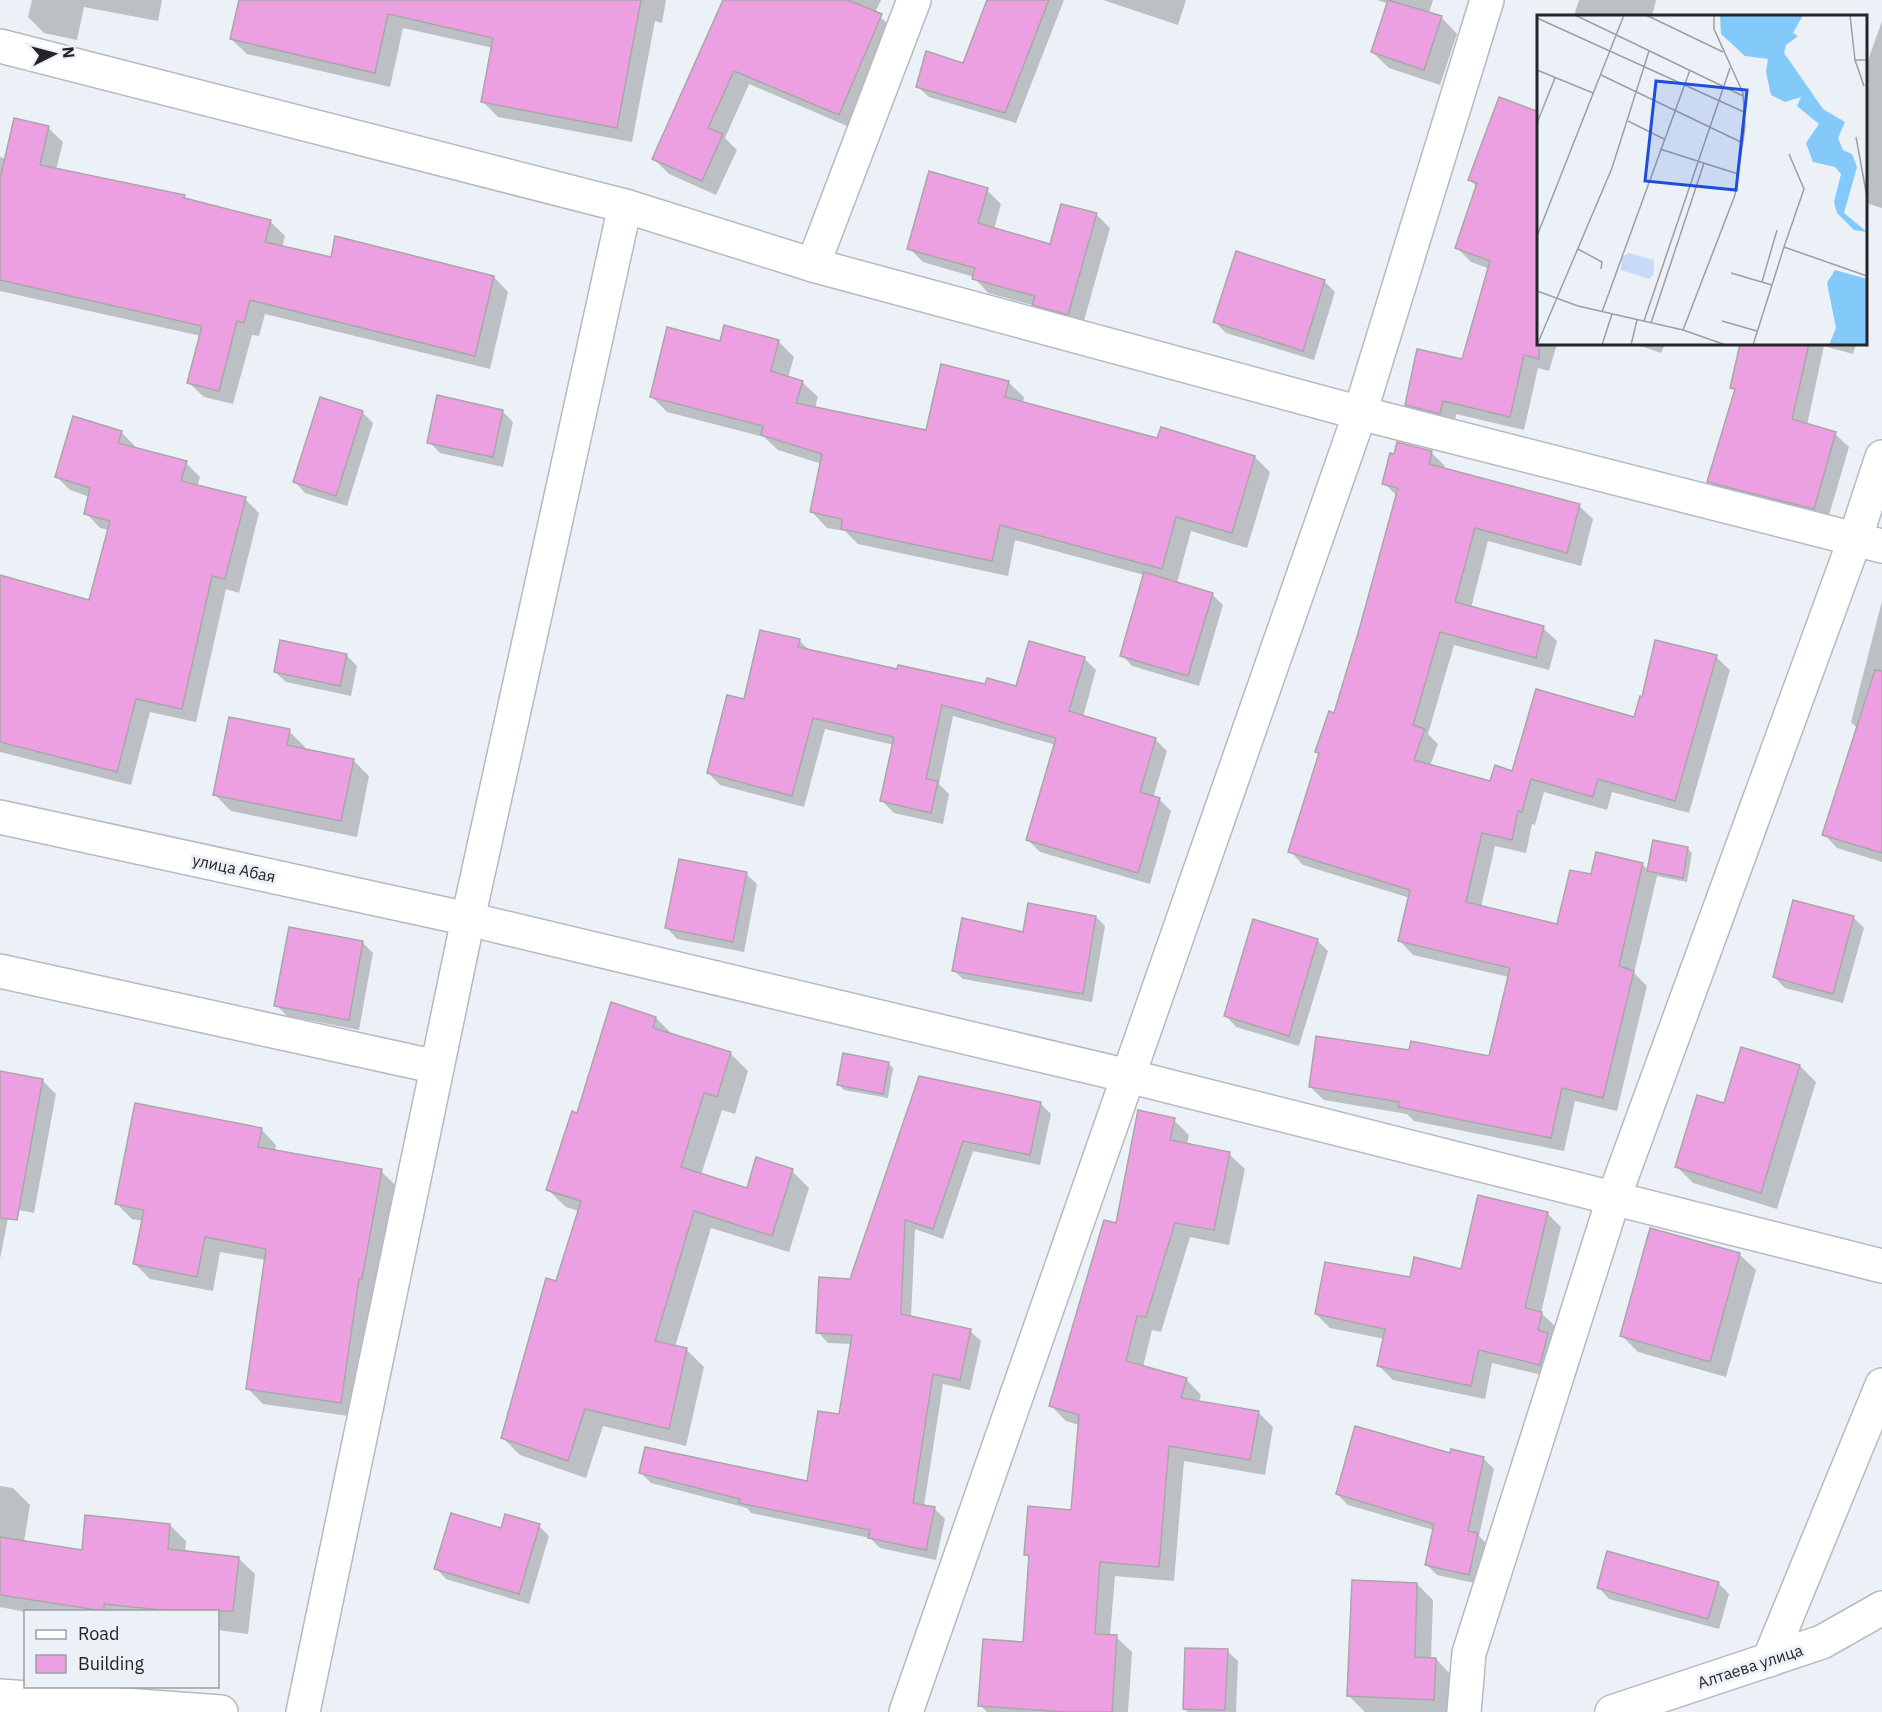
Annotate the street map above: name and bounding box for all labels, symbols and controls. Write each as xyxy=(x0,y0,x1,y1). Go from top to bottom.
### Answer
inset map xyxy=(1537,15,1867,345)
north arrow xyxy=(24,24,84,84)
text: N xyxy=(58,46,79,59)
street label: улица Абая xyxy=(191,849,277,887)
legend xyxy=(24,1610,219,1688)
text: Road xyxy=(78,1622,119,1645)
street label: Алтаева улица xyxy=(1695,1639,1806,1692)
text: Building xyxy=(78,1652,145,1675)

